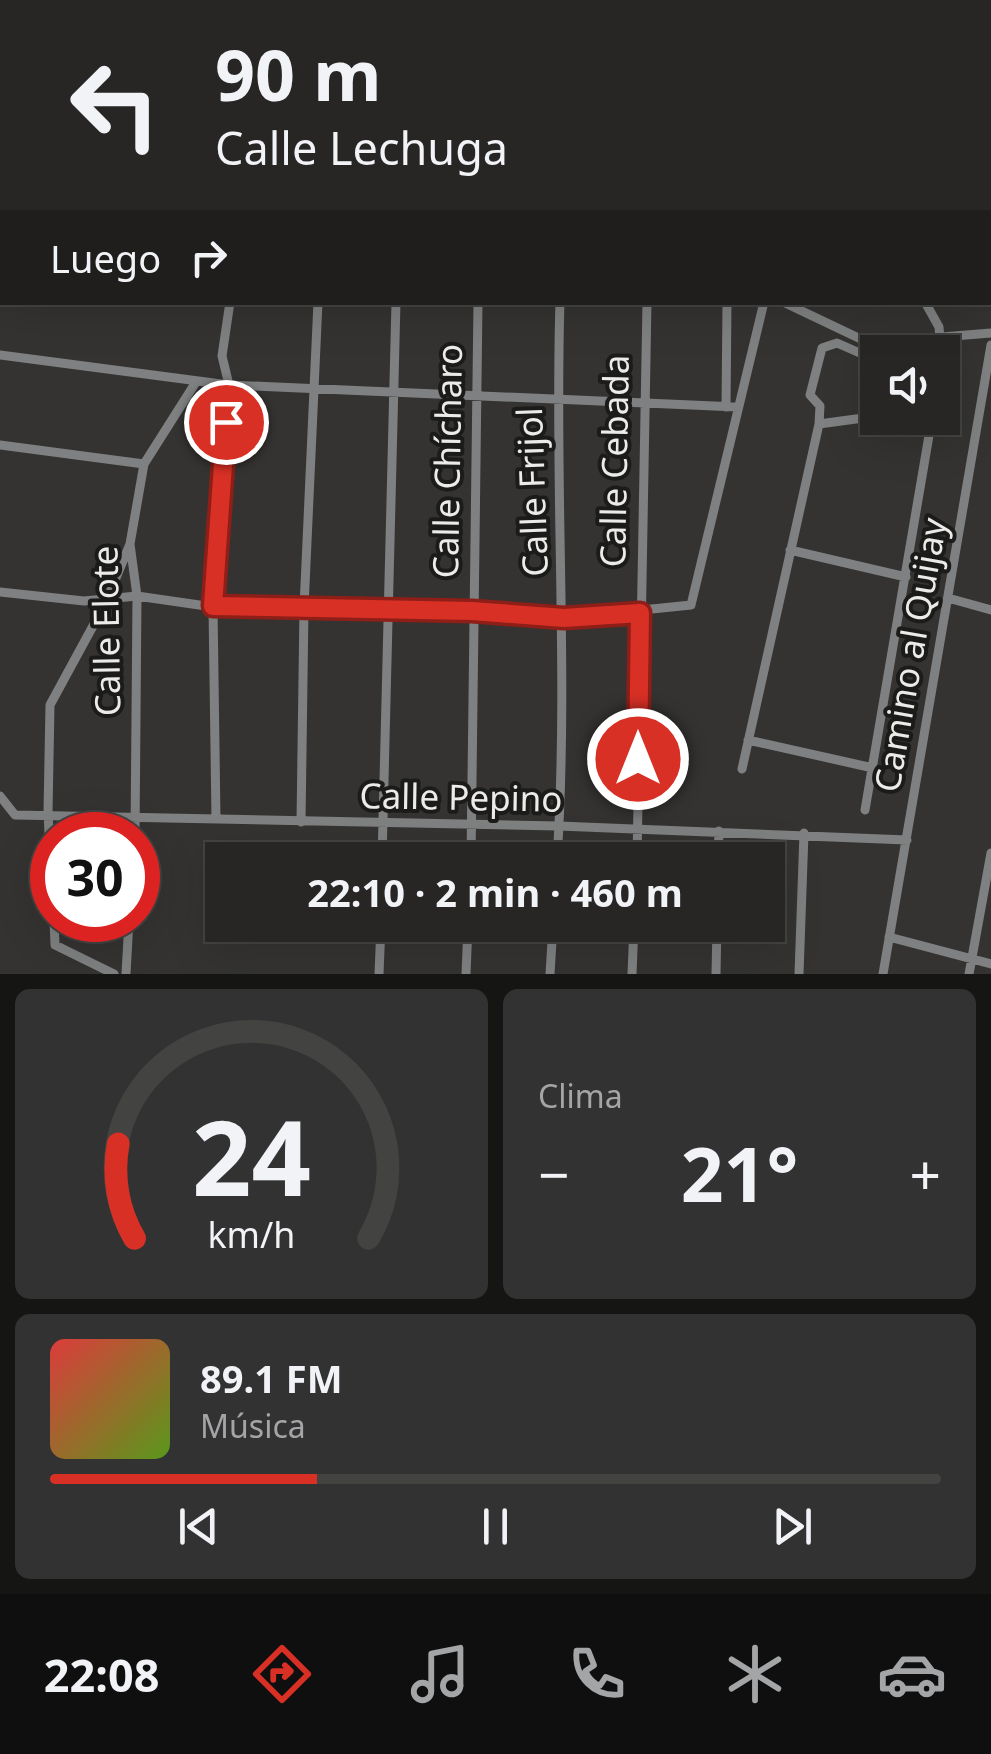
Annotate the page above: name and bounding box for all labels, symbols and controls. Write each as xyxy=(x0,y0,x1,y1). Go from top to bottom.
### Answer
text: 90 m xyxy=(215,26,382,122)
icon: left xyxy=(50,40,180,170)
text: Calle Lechuga xyxy=(215,117,508,178)
icon: right xyxy=(181,230,236,285)
text: Luego xyxy=(50,232,161,284)
map controls xyxy=(860,335,960,435)
button: sound xyxy=(860,335,960,435)
street label: Calle Chícharo xyxy=(421,343,472,579)
street label: Calle Cebada xyxy=(588,354,639,568)
pin xyxy=(184,380,269,465)
icon: arrive xyxy=(199,395,254,450)
street label: Calle Frijol xyxy=(505,407,558,578)
street label: Camino al Quijay xyxy=(862,514,957,796)
street label: Calle Elote xyxy=(81,545,130,717)
position arrow xyxy=(586,707,690,811)
street label: Calle Pepino xyxy=(359,771,563,822)
speed limit sign: 30 xyxy=(30,812,160,942)
text: 22:10 · 2 min · 460 m xyxy=(307,866,683,918)
text: Clima xyxy=(538,1074,623,1117)
text: 24 xyxy=(192,1085,311,1226)
text: 21° xyxy=(681,1122,798,1224)
text: − xyxy=(538,1136,569,1211)
text: + xyxy=(910,1136,941,1211)
text: km/h xyxy=(208,1210,295,1258)
text: 89.1 FM xyxy=(200,1352,342,1404)
text: Música xyxy=(200,1404,306,1447)
icon: previous xyxy=(171,1499,226,1554)
icon: pause xyxy=(468,1499,523,1554)
icon: next xyxy=(765,1499,820,1554)
icon: directions xyxy=(247,1639,317,1709)
icon: music xyxy=(405,1639,475,1709)
icon: phone xyxy=(562,1639,632,1709)
icon: climate xyxy=(720,1639,790,1709)
icon: car xyxy=(877,1639,947,1709)
text: 22:08 xyxy=(44,1644,159,1705)

